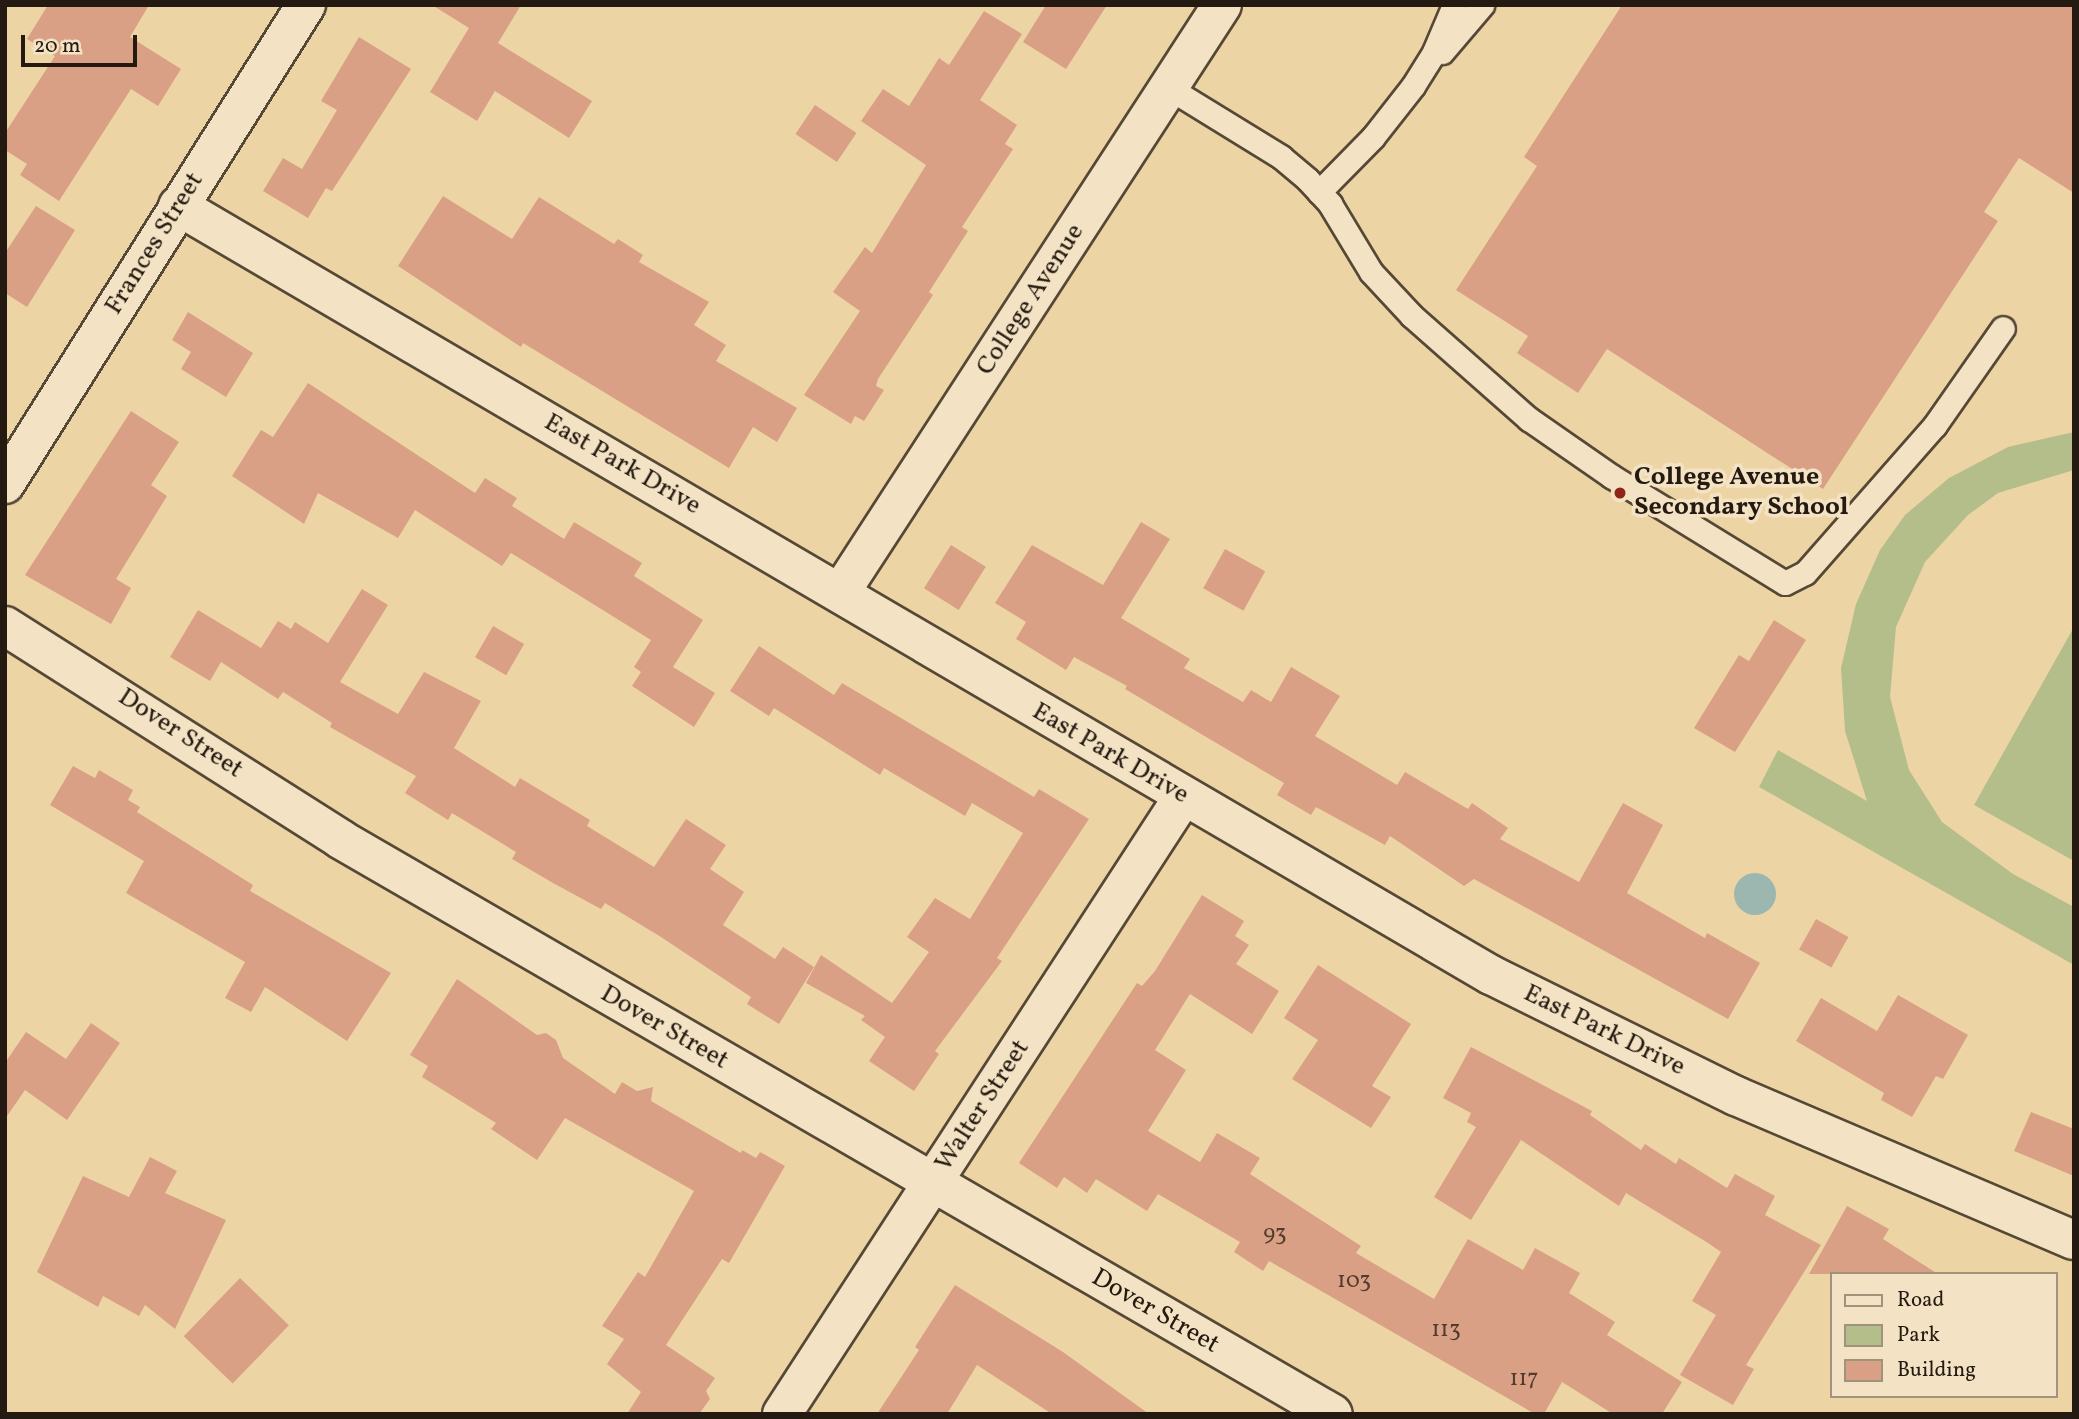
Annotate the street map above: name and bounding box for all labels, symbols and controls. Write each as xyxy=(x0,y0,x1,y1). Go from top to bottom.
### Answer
scale bar xyxy=(24,21,140,65)
text: 20 m xyxy=(34,32,80,61)
street label: Frances Street xyxy=(99,167,211,321)
street label: College Avenue xyxy=(970,218,1092,382)
street label: East Park Drive xyxy=(538,408,706,522)
place label: College Avenue Secondary School xyxy=(1634,462,1849,524)
marker: College Avenue Secondary School xyxy=(1612,485,1628,501)
street label: Dover Street xyxy=(112,682,248,786)
street label: East Park Drive xyxy=(1026,697,1194,811)
street label: East Park Drive xyxy=(1518,978,1690,1084)
street label: Dover Street xyxy=(594,979,734,1077)
street label: Walter Street xyxy=(929,1034,1037,1178)
house number: 93 xyxy=(1263,1220,1287,1248)
street label: Dover Street xyxy=(1085,1263,1225,1361)
house number: 103 xyxy=(1337,1267,1371,1295)
legend xyxy=(1830,1272,2058,1398)
text: Road xyxy=(1897,1286,1944,1315)
house number: 113 xyxy=(1431,1316,1461,1344)
text: Park xyxy=(1897,1321,1940,1350)
text: Building xyxy=(1897,1356,1976,1385)
house number: 117 xyxy=(1509,1365,1539,1393)

